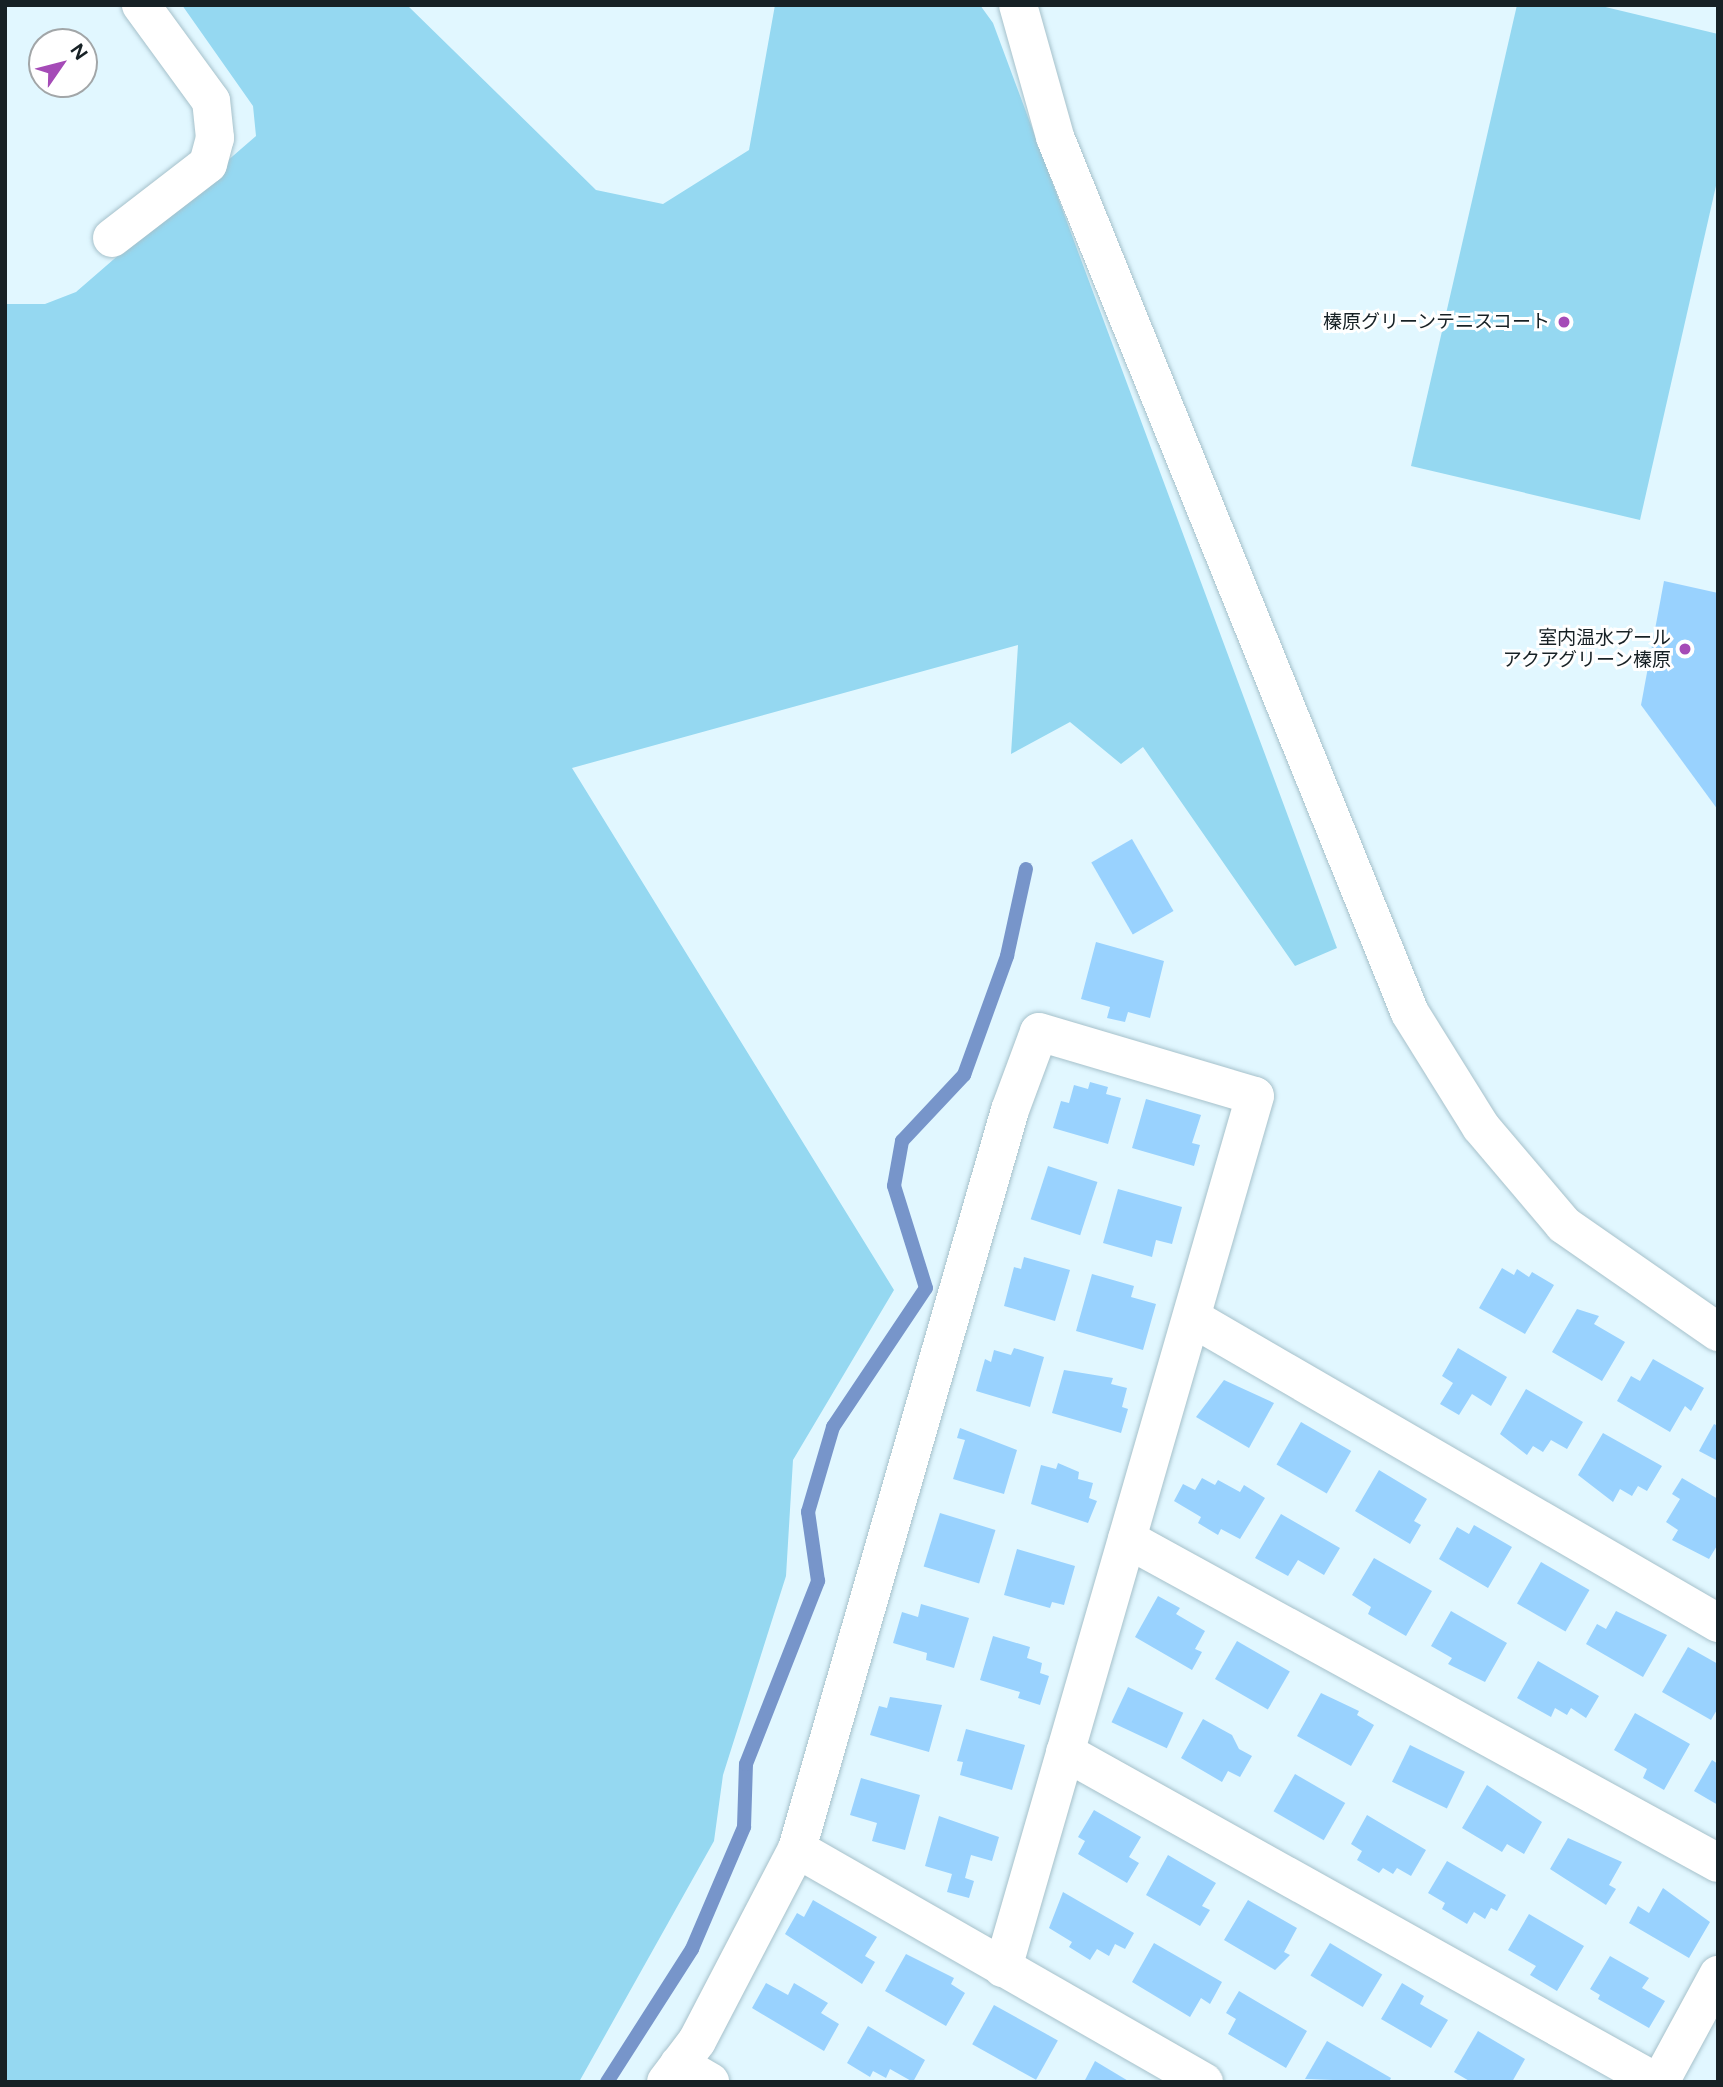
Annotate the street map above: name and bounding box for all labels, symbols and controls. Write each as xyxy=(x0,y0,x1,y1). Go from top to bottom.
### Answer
north arrow xyxy=(28,28,98,98)
text: N xyxy=(65,39,93,64)
place label: 榛原グリーンテニスコート xyxy=(1322,311,1550,333)
marker: 榛原グリーンテニスコート xyxy=(1556,314,1572,330)
place label: 室内温水プール アクアグリーン榛原 xyxy=(1500,627,1671,671)
marker: 室内温水プール アクアグリーン榛原 xyxy=(1677,641,1693,657)

